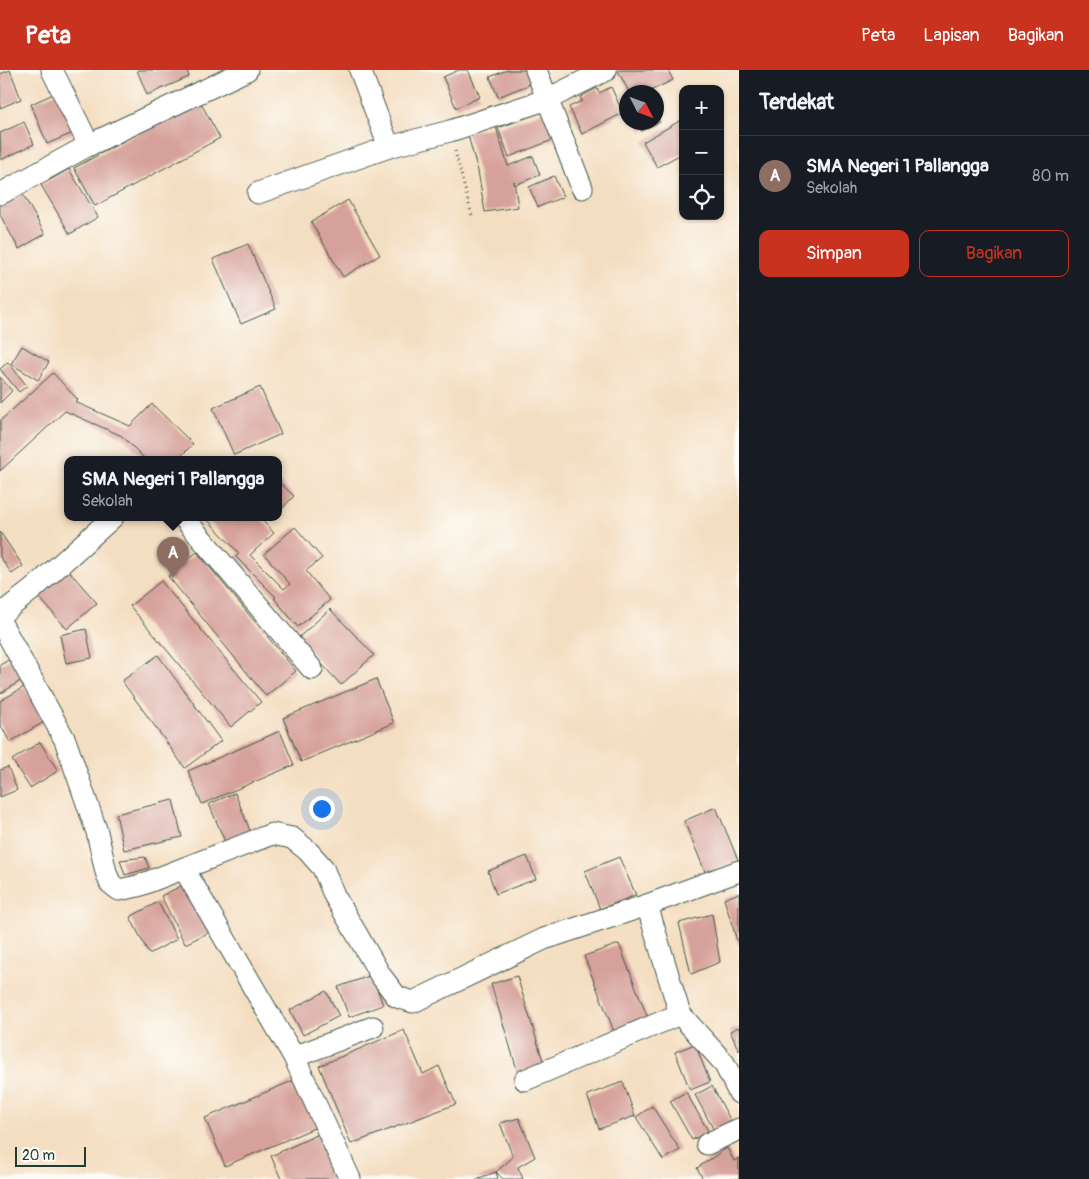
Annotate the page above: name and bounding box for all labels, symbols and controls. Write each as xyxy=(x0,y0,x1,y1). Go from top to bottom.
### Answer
text: Peta xyxy=(25,21,71,50)
text: Peta xyxy=(861,24,895,47)
text: Lapisan xyxy=(923,24,980,47)
text: Bagikan xyxy=(1008,24,1064,47)
north arrow xyxy=(619,85,664,130)
map controls xyxy=(679,85,724,220)
button: + xyxy=(679,85,724,130)
text: Terdekat xyxy=(759,89,834,116)
button: − xyxy=(679,130,724,175)
text: SMA Negeri 1 Pallangga xyxy=(806,154,989,178)
text: A xyxy=(770,166,780,186)
text: 80 m xyxy=(1032,166,1069,186)
button: locate xyxy=(679,175,724,220)
text: Sekolah xyxy=(806,178,857,198)
button: Simpan xyxy=(759,230,909,277)
button: Bagikan xyxy=(919,230,1069,277)
popup xyxy=(64,456,282,521)
text: SMA Negeri 1 Pallangga xyxy=(82,467,264,491)
text: Sekolah xyxy=(82,491,133,511)
pin: A xyxy=(157,537,189,578)
your location xyxy=(309,796,335,822)
scale bar xyxy=(15,1144,86,1167)
text: 20 m xyxy=(22,1147,55,1164)

